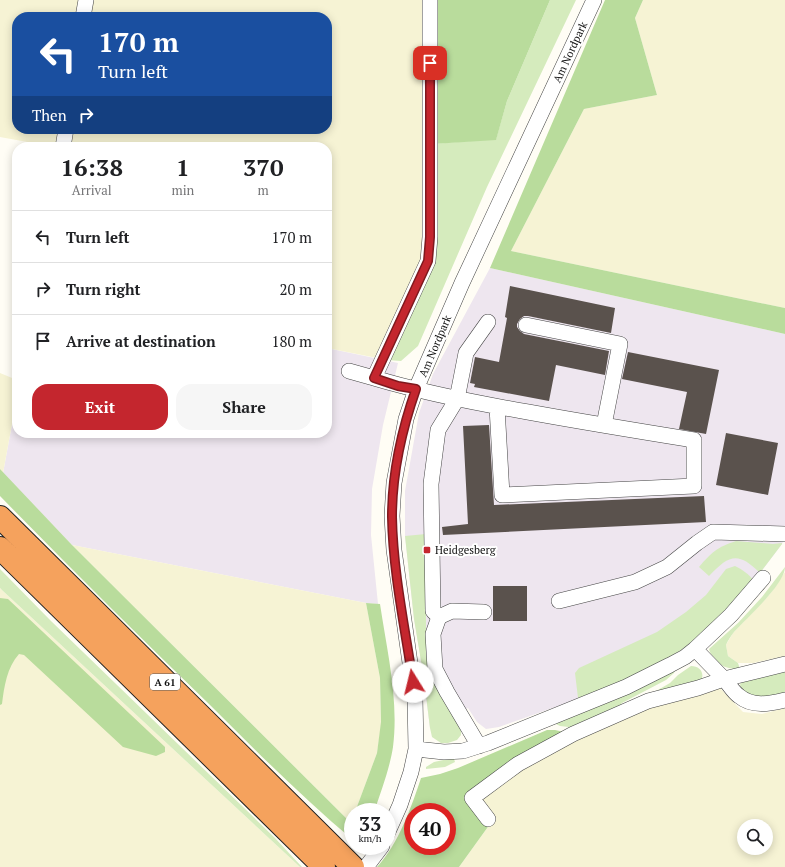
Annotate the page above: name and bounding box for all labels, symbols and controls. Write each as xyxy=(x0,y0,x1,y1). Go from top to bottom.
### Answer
street label: Am Nordpark xyxy=(550,19,590,85)
text: 170 m xyxy=(98,23,179,60)
icon: left xyxy=(32,28,84,80)
pin xyxy=(413,46,447,80)
icon: arrive xyxy=(419,52,441,74)
text: Turn left xyxy=(98,59,168,83)
icon: right xyxy=(75,104,97,126)
text: Then xyxy=(32,105,67,125)
text: 16:38 xyxy=(60,151,123,183)
text: 1 xyxy=(176,151,190,183)
text: 370 xyxy=(243,151,283,183)
text: Arrival xyxy=(72,181,112,199)
text: min xyxy=(171,181,194,199)
text: m xyxy=(258,181,269,199)
icon: left xyxy=(32,226,54,248)
text: Turn left xyxy=(66,227,130,247)
text: 170 m xyxy=(271,227,312,247)
icon: right xyxy=(32,278,54,300)
text: Turn right xyxy=(66,279,141,299)
text: 20 m xyxy=(279,279,312,299)
street label: Am Nordpark xyxy=(416,313,454,379)
icon: arrive xyxy=(32,330,54,352)
text: Arrive at destination xyxy=(66,331,216,351)
text: 180 m xyxy=(271,331,312,351)
button: Exit xyxy=(32,384,168,430)
button: Share xyxy=(176,384,312,430)
place label: Heidgesberg xyxy=(435,543,496,557)
marker: Heidgesberg xyxy=(422,545,432,555)
position arrow xyxy=(392,661,434,703)
road number: A 61 xyxy=(150,674,180,690)
speed limit sign: 40 xyxy=(404,803,456,855)
text: 33 xyxy=(359,810,381,837)
map controls xyxy=(737,819,773,855)
button: search xyxy=(737,819,773,855)
text: km/h xyxy=(358,832,382,845)

